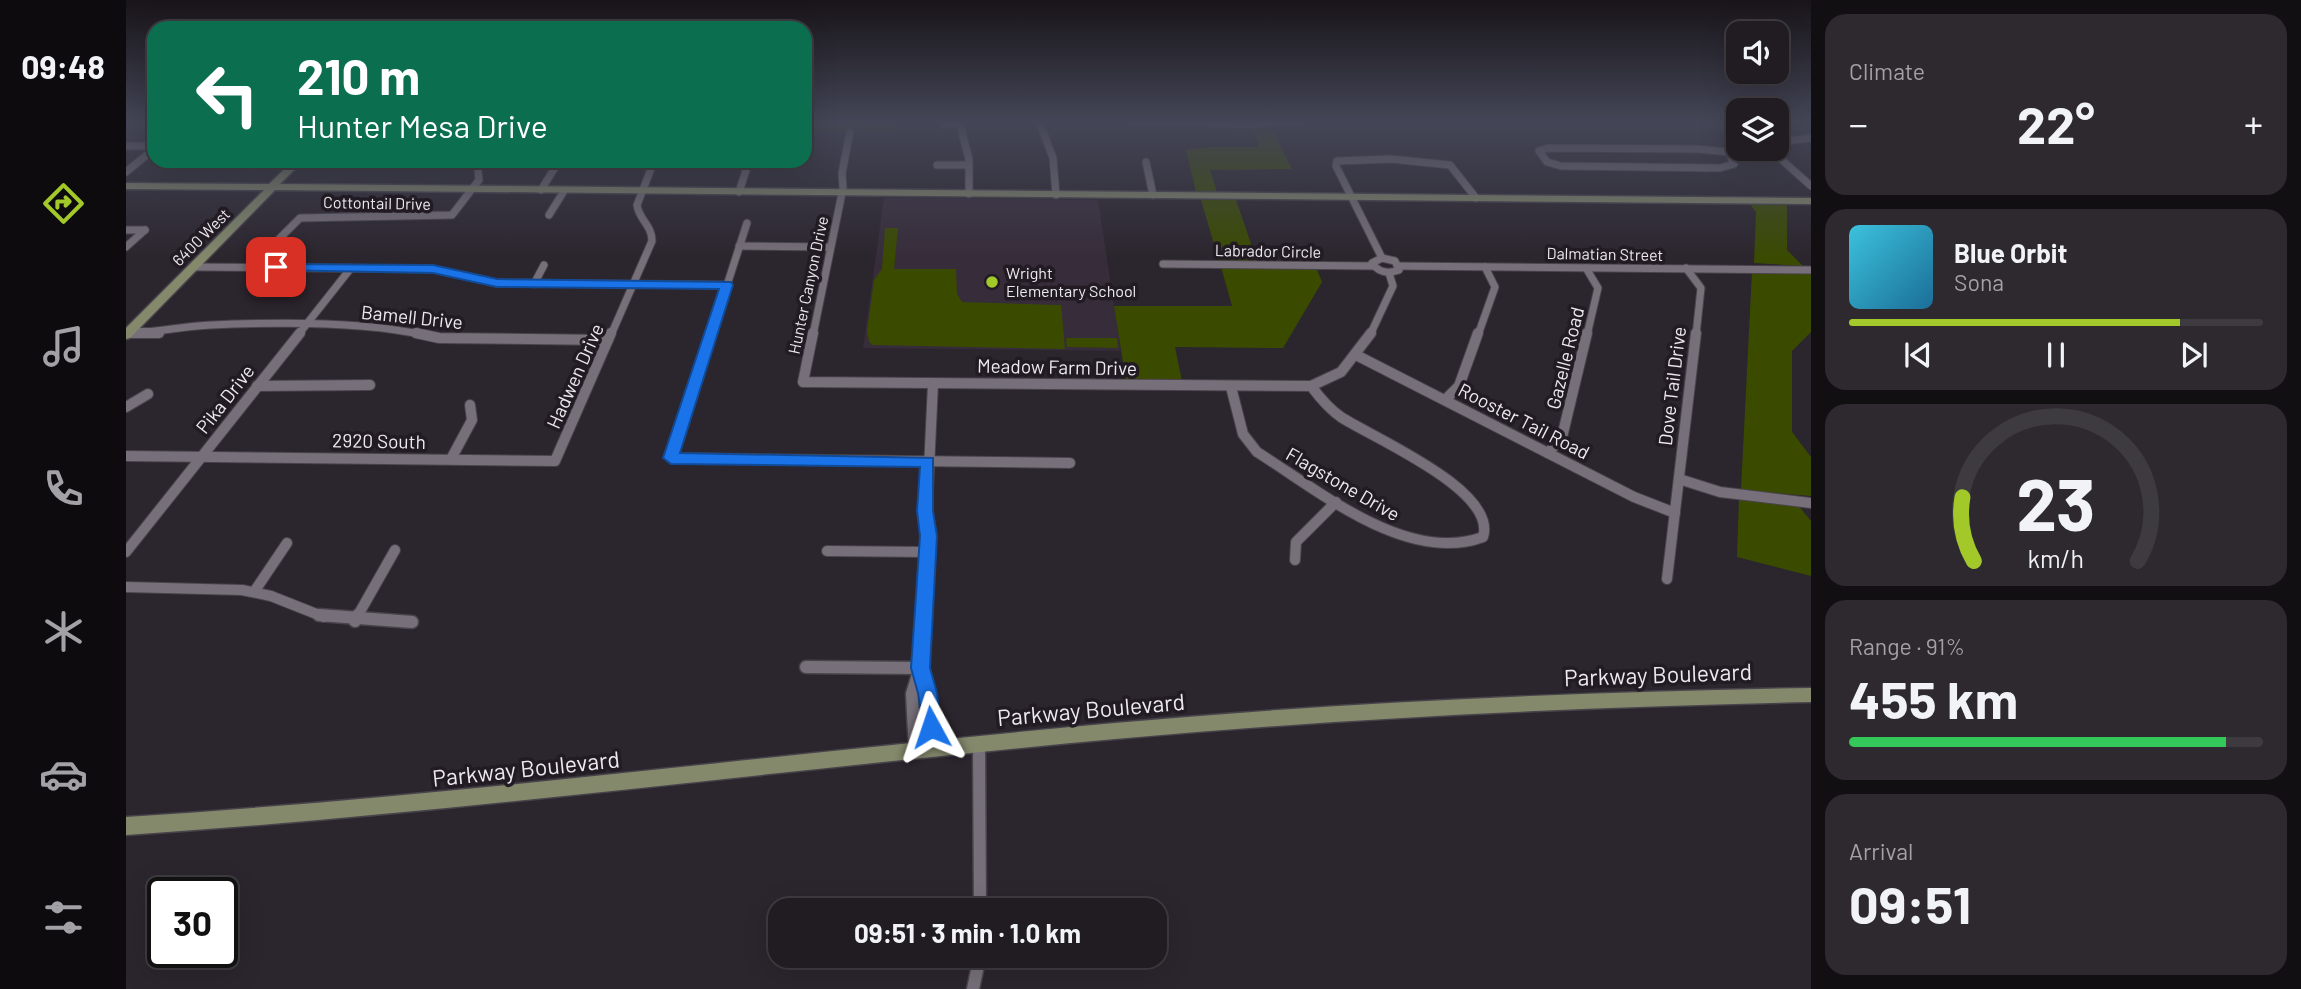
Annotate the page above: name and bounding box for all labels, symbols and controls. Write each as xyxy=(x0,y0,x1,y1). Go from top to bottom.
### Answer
map controls xyxy=(1726,21,1789,161)
button: sound xyxy=(1726,21,1789,84)
text: 210 m xyxy=(297,46,420,105)
text: 09:48 xyxy=(21,47,105,85)
icon: left xyxy=(182,49,273,140)
text: Climate xyxy=(1849,57,1925,85)
text: 22° xyxy=(2017,92,2095,154)
button: layers xyxy=(1726,98,1789,161)
text: − xyxy=(1849,100,1868,146)
text: + xyxy=(2244,100,2263,146)
text: Hunter Mesa Drive xyxy=(297,106,548,144)
icon: directions xyxy=(39,179,88,228)
street label: Cottontail Drive xyxy=(323,192,431,213)
street label: 6400 West xyxy=(168,204,233,269)
street label: Hunter Canyon Drive xyxy=(784,214,831,356)
pin xyxy=(246,237,306,297)
text: Blue Orbit xyxy=(1954,237,2067,268)
street label: Labrador Circle xyxy=(1215,240,1321,261)
street label: Dalmatian Street xyxy=(1547,243,1663,264)
icon: arrive xyxy=(257,248,295,286)
place label: Wright Elementary School xyxy=(1006,263,1136,300)
text: Sona xyxy=(1954,268,2004,296)
marker: Wright Elementary School xyxy=(984,274,1000,290)
street label: Bamell Drive xyxy=(360,300,464,333)
street label: Gazelle Road xyxy=(1541,304,1588,411)
street label: Hadwen Drive xyxy=(541,320,608,432)
icon: music xyxy=(39,322,88,371)
street label: Dove Tail Drive xyxy=(1653,325,1690,447)
icon: previous xyxy=(1899,336,1937,374)
icon: pause xyxy=(2037,336,2075,374)
icon: next xyxy=(2175,336,2213,374)
street label: Meadow Farm Drive xyxy=(977,354,1137,379)
street label: Pika Drive xyxy=(191,360,259,438)
street label: Rooster Tail Road xyxy=(1455,378,1594,464)
street label: 2920 South xyxy=(332,428,426,453)
street label: Flagstone Drive xyxy=(1282,442,1404,525)
text: 23 xyxy=(2016,458,2096,546)
icon: phone xyxy=(39,464,88,513)
text: km/h xyxy=(2028,542,2084,572)
icon: climate xyxy=(39,607,88,656)
text: Range · 91% xyxy=(1849,632,1965,660)
street label: Parkway Boulevard xyxy=(1563,657,1752,691)
text: 455 km xyxy=(1849,667,2018,729)
street label: Parkway Boulevard xyxy=(996,687,1186,731)
position arrow xyxy=(894,690,968,764)
street label: Parkway Boulevard xyxy=(431,744,621,792)
icon: car xyxy=(39,750,88,799)
text: Arrival xyxy=(1849,837,1913,865)
text: 09:51 xyxy=(1849,872,1971,934)
speed limit sign: 30 xyxy=(147,877,238,968)
icon: filters xyxy=(39,893,88,942)
text: 09:51 · 3 min · 1.0 km xyxy=(854,917,1081,948)

